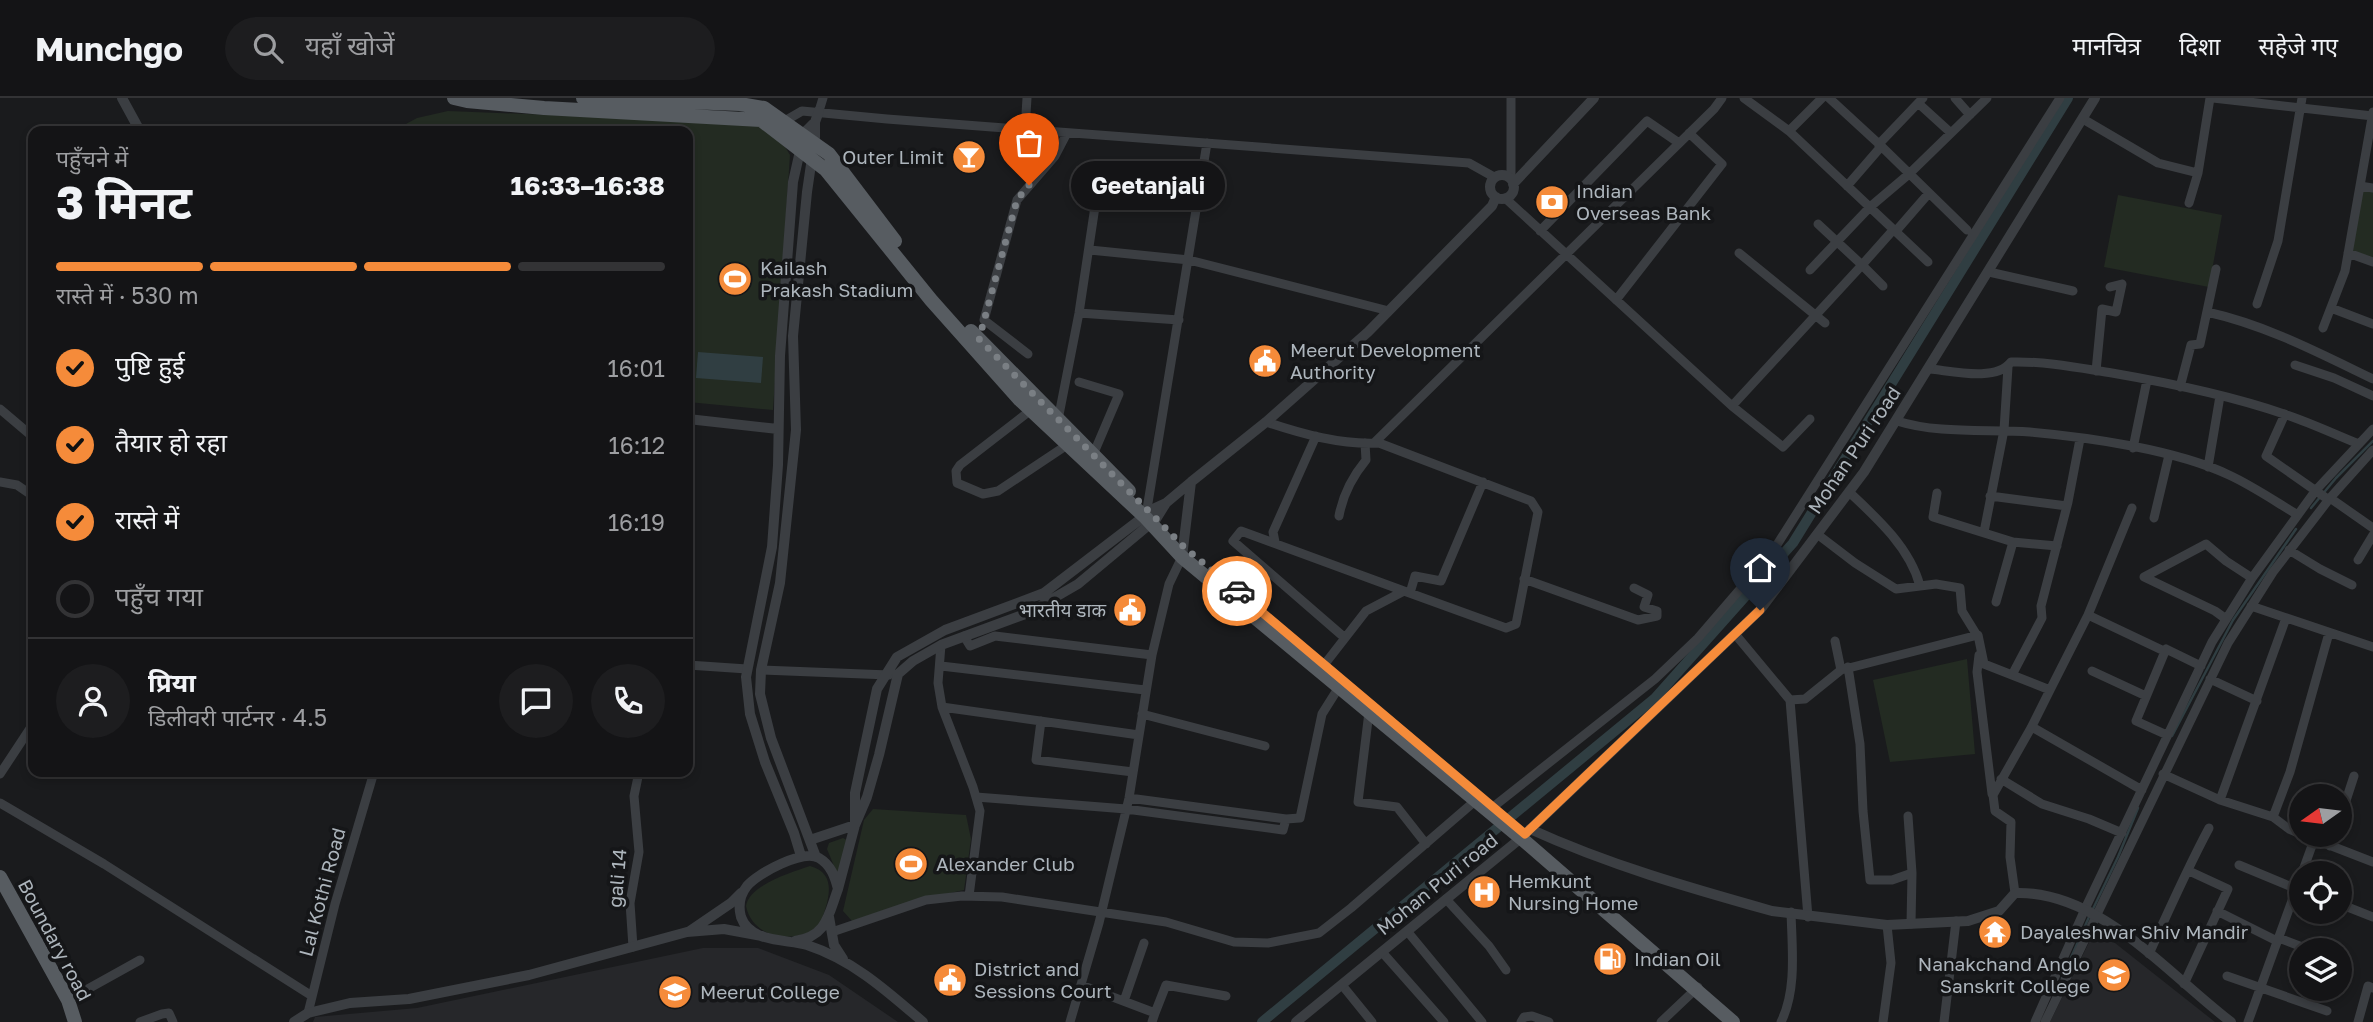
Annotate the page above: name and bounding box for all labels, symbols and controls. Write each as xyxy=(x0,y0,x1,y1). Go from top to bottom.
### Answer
search box xyxy=(225,17,715,80)
text: Munchgo xyxy=(35,29,183,68)
icon: search xyxy=(249,29,287,67)
text: यहाँ खोजें xyxy=(305,30,394,61)
text: मानचित्र xyxy=(2072,31,2141,60)
text: दिशा xyxy=(2179,31,2220,60)
text: सहेजे गए xyxy=(2258,31,2338,60)
pin xyxy=(999,113,1059,185)
icon: bag xyxy=(1010,124,1048,162)
bar icon: Outer Limit xyxy=(950,138,988,176)
text: पहुँचने में xyxy=(56,144,128,172)
place label: Outer Limit xyxy=(842,145,944,168)
callout: Geetanjali xyxy=(1071,160,1225,210)
text: 16:33–16:38 xyxy=(511,170,665,201)
text: Geetanjali xyxy=(1091,171,1205,199)
text: 3 मिनट xyxy=(56,174,192,229)
place label: Indian Overseas Bank xyxy=(1576,179,1712,224)
bank icon: Indian Overseas Bank xyxy=(1533,183,1571,221)
place label: Kailash Prakash Stadium xyxy=(760,256,913,301)
sports icon: Kailash Prakash Stadium xyxy=(716,260,754,298)
text: रास्ते में · 530 m xyxy=(56,281,199,309)
place label: Meerut Development Authority xyxy=(1290,338,1481,383)
public building icon: Meerut Development Authority xyxy=(1246,342,1284,380)
icon: check xyxy=(56,349,94,387)
text: पुष्टि हुई xyxy=(115,350,185,381)
text: 16:01 xyxy=(608,354,665,382)
street label: Mohan Puri road xyxy=(1802,382,1905,518)
icon: check xyxy=(56,426,94,464)
text: तैयार हो रहा xyxy=(115,427,227,458)
text: 16:12 xyxy=(609,431,665,459)
icon: check xyxy=(56,503,94,541)
text: रास्ते में xyxy=(115,504,179,535)
text: 16:19 xyxy=(608,508,665,536)
pin xyxy=(1730,538,1790,610)
icon: home xyxy=(1741,549,1779,587)
courier xyxy=(1202,556,1272,626)
icon: car xyxy=(1218,572,1256,610)
text: पहुँच गया xyxy=(115,581,203,612)
public building icon: भारतीय डाक xyxy=(1111,591,1149,629)
place label: भारतीय डाक xyxy=(1019,598,1106,621)
button: person xyxy=(56,664,130,738)
button: chat xyxy=(499,664,573,738)
button: phone xyxy=(591,664,665,738)
text: प्रिया xyxy=(148,667,196,698)
text: डिलीवरी पार्टनर · 4.5 xyxy=(148,703,327,731)
north arrow xyxy=(2289,784,2352,847)
map controls xyxy=(2289,784,2352,1001)
street label: Lal Kothi Road xyxy=(293,825,350,959)
street label: Mohan Puri road xyxy=(1372,828,1502,939)
sports icon: Alexander Club xyxy=(892,845,930,883)
street label: gali 14 xyxy=(602,847,631,908)
place label: Alexander Club xyxy=(936,852,1075,875)
button: locate xyxy=(2289,861,2352,924)
place label: Hemkunt Nursing Home xyxy=(1508,869,1638,914)
hospital icon: Hemkunt Nursing Home xyxy=(1465,873,1503,911)
street label: Boundary road xyxy=(14,875,97,1004)
temple icon: Dayaleshwar Shiv Mandir xyxy=(1976,913,2014,951)
place label: Dayaleshwar Shiv Mandir xyxy=(2020,920,2249,943)
button: layers xyxy=(2289,938,2352,1001)
fuel station icon: Indian Oil xyxy=(1591,940,1629,978)
place label: Indian Oil xyxy=(1634,947,1721,970)
place label: Nanakchand Anglo Sanskrit College xyxy=(1918,952,2090,997)
school or university icon: Nanakchand Anglo Sanskrit College xyxy=(2095,956,2133,994)
place label: District and Sessions Court xyxy=(974,957,1112,1002)
public building icon: District and Sessions Court xyxy=(931,961,969,999)
school or university icon: Meerut College xyxy=(656,973,694,1011)
place label: Meerut College xyxy=(700,980,840,1003)

